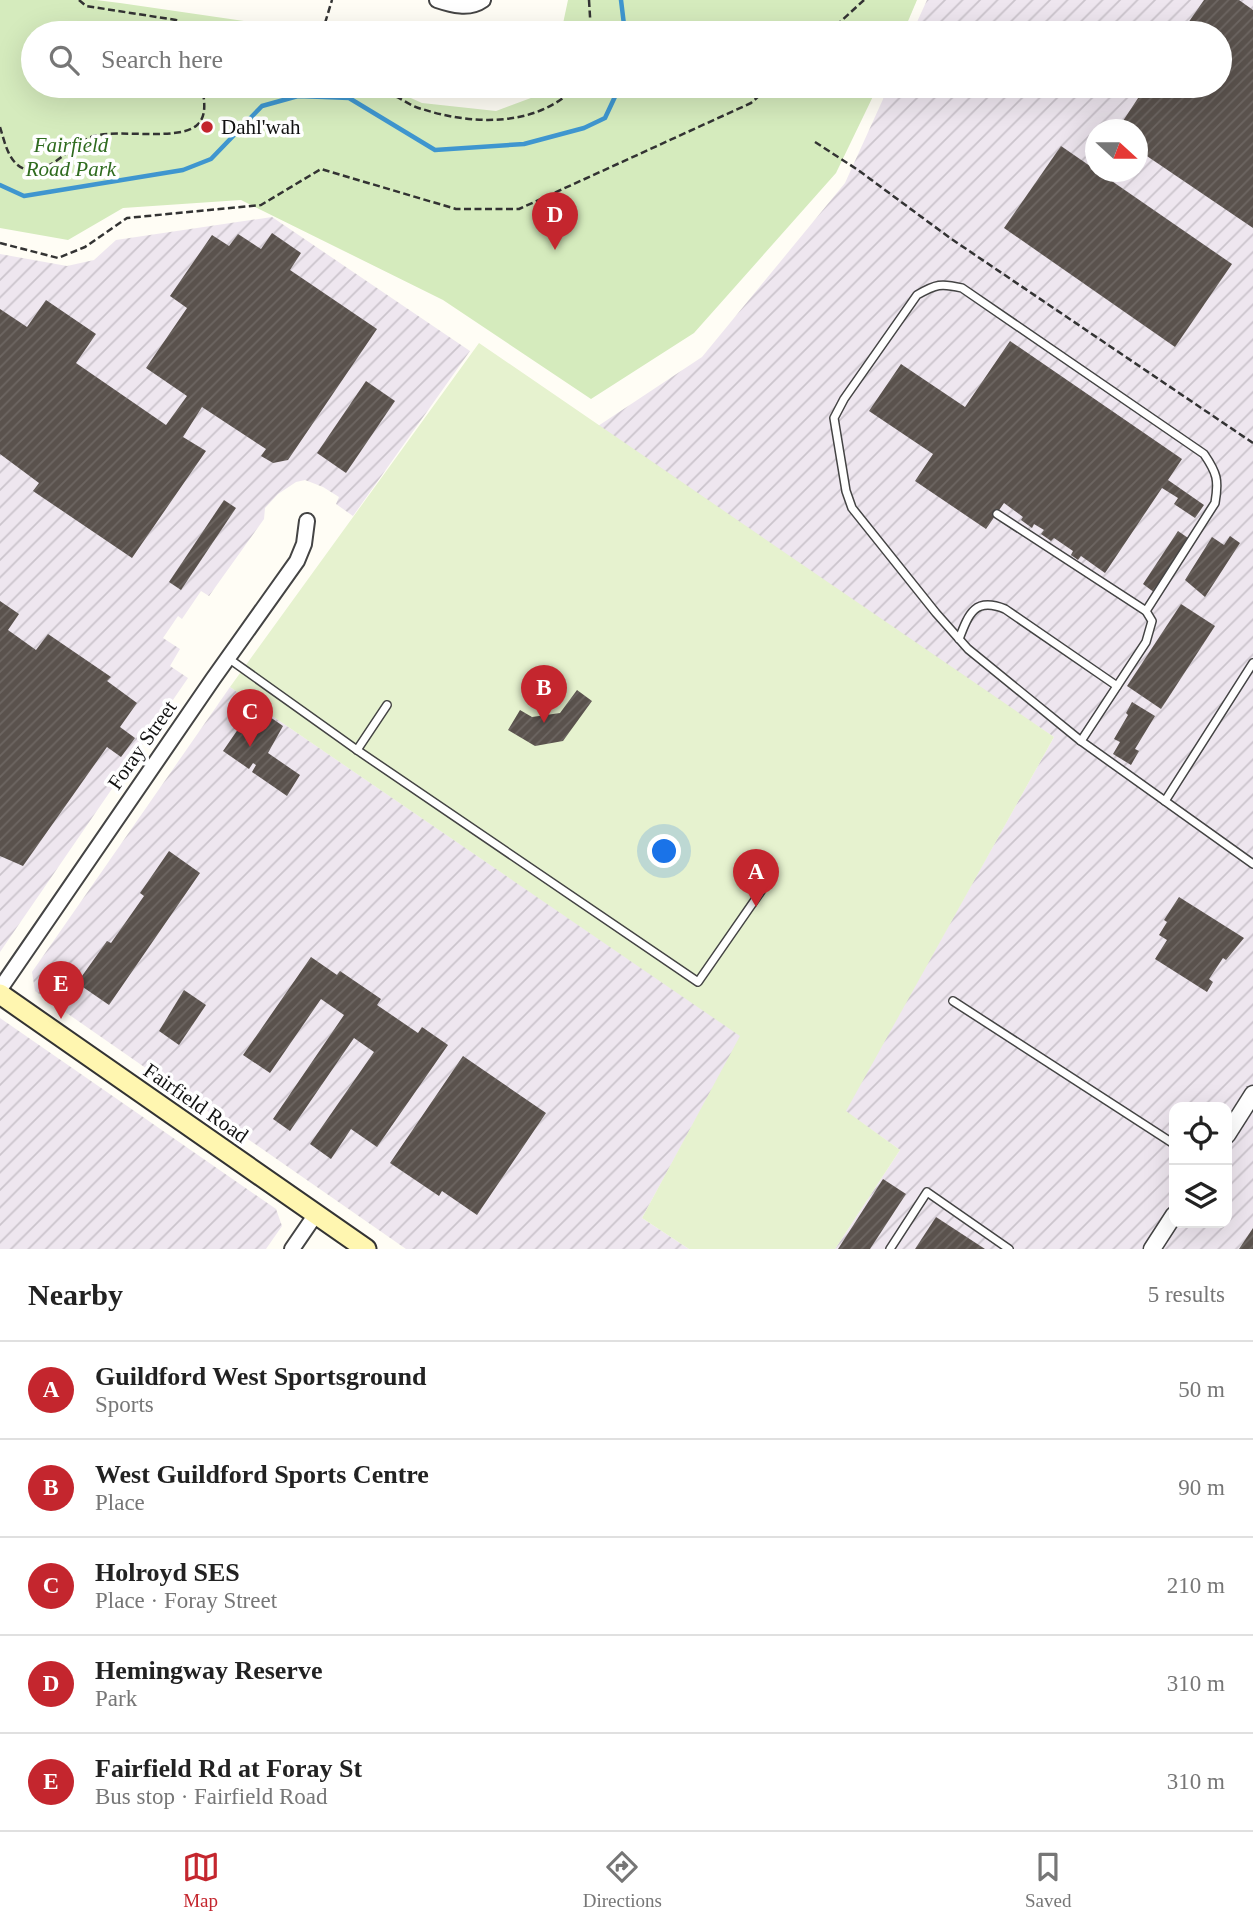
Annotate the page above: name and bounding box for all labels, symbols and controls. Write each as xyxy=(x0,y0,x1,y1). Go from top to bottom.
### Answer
search box xyxy=(21,21,1232,98)
icon: search xyxy=(45,41,83,79)
text: Search here xyxy=(101,45,223,74)
place label: Dahl'wah xyxy=(221,115,301,139)
marker: Dahl'wah xyxy=(199,119,215,135)
north arrow xyxy=(1085,119,1148,182)
park label: Fairfield Road Park xyxy=(25,133,117,181)
pin: D xyxy=(532,192,578,250)
pin: B xyxy=(521,665,567,723)
pin: C xyxy=(227,689,273,747)
street label: Foray Street xyxy=(103,696,182,794)
your location xyxy=(647,834,681,868)
pin: A xyxy=(733,849,779,907)
pin: E xyxy=(38,961,84,1019)
street label: Fairfield Road xyxy=(139,1058,253,1148)
map controls xyxy=(1169,1102,1232,1228)
button: locate xyxy=(1169,1102,1232,1165)
button: layers xyxy=(1169,1165,1232,1228)
text: Nearby xyxy=(28,1278,123,1311)
text: 5 results xyxy=(1148,1282,1225,1307)
text: Guildford West Sportsground xyxy=(95,1362,426,1391)
text: A xyxy=(43,1377,59,1402)
text: 50 m xyxy=(1178,1377,1225,1402)
text: Sports xyxy=(95,1392,154,1417)
text: West Guildford Sports Centre xyxy=(95,1460,429,1489)
text: B xyxy=(43,1475,59,1500)
text: 90 m xyxy=(1178,1475,1225,1500)
text: Place xyxy=(95,1490,145,1515)
text: Holroyd SES xyxy=(95,1558,240,1587)
text: C xyxy=(43,1573,59,1598)
text: 210 m xyxy=(1167,1573,1225,1598)
text: Place · Foray Street xyxy=(95,1588,277,1613)
text: Hemingway Reserve xyxy=(95,1656,322,1685)
text: D xyxy=(43,1671,59,1696)
text: 310 m xyxy=(1167,1671,1225,1696)
text: Park xyxy=(95,1686,137,1711)
text: Fairfield Rd at Foray St xyxy=(95,1754,362,1783)
text: E xyxy=(43,1769,59,1794)
text: 310 m xyxy=(1167,1769,1225,1794)
text: Bus stop · Fairfield Road xyxy=(95,1784,328,1809)
tab: Map xyxy=(182,1848,220,1912)
tab: Directions xyxy=(583,1848,662,1912)
tab: Saved xyxy=(1025,1848,1071,1912)

